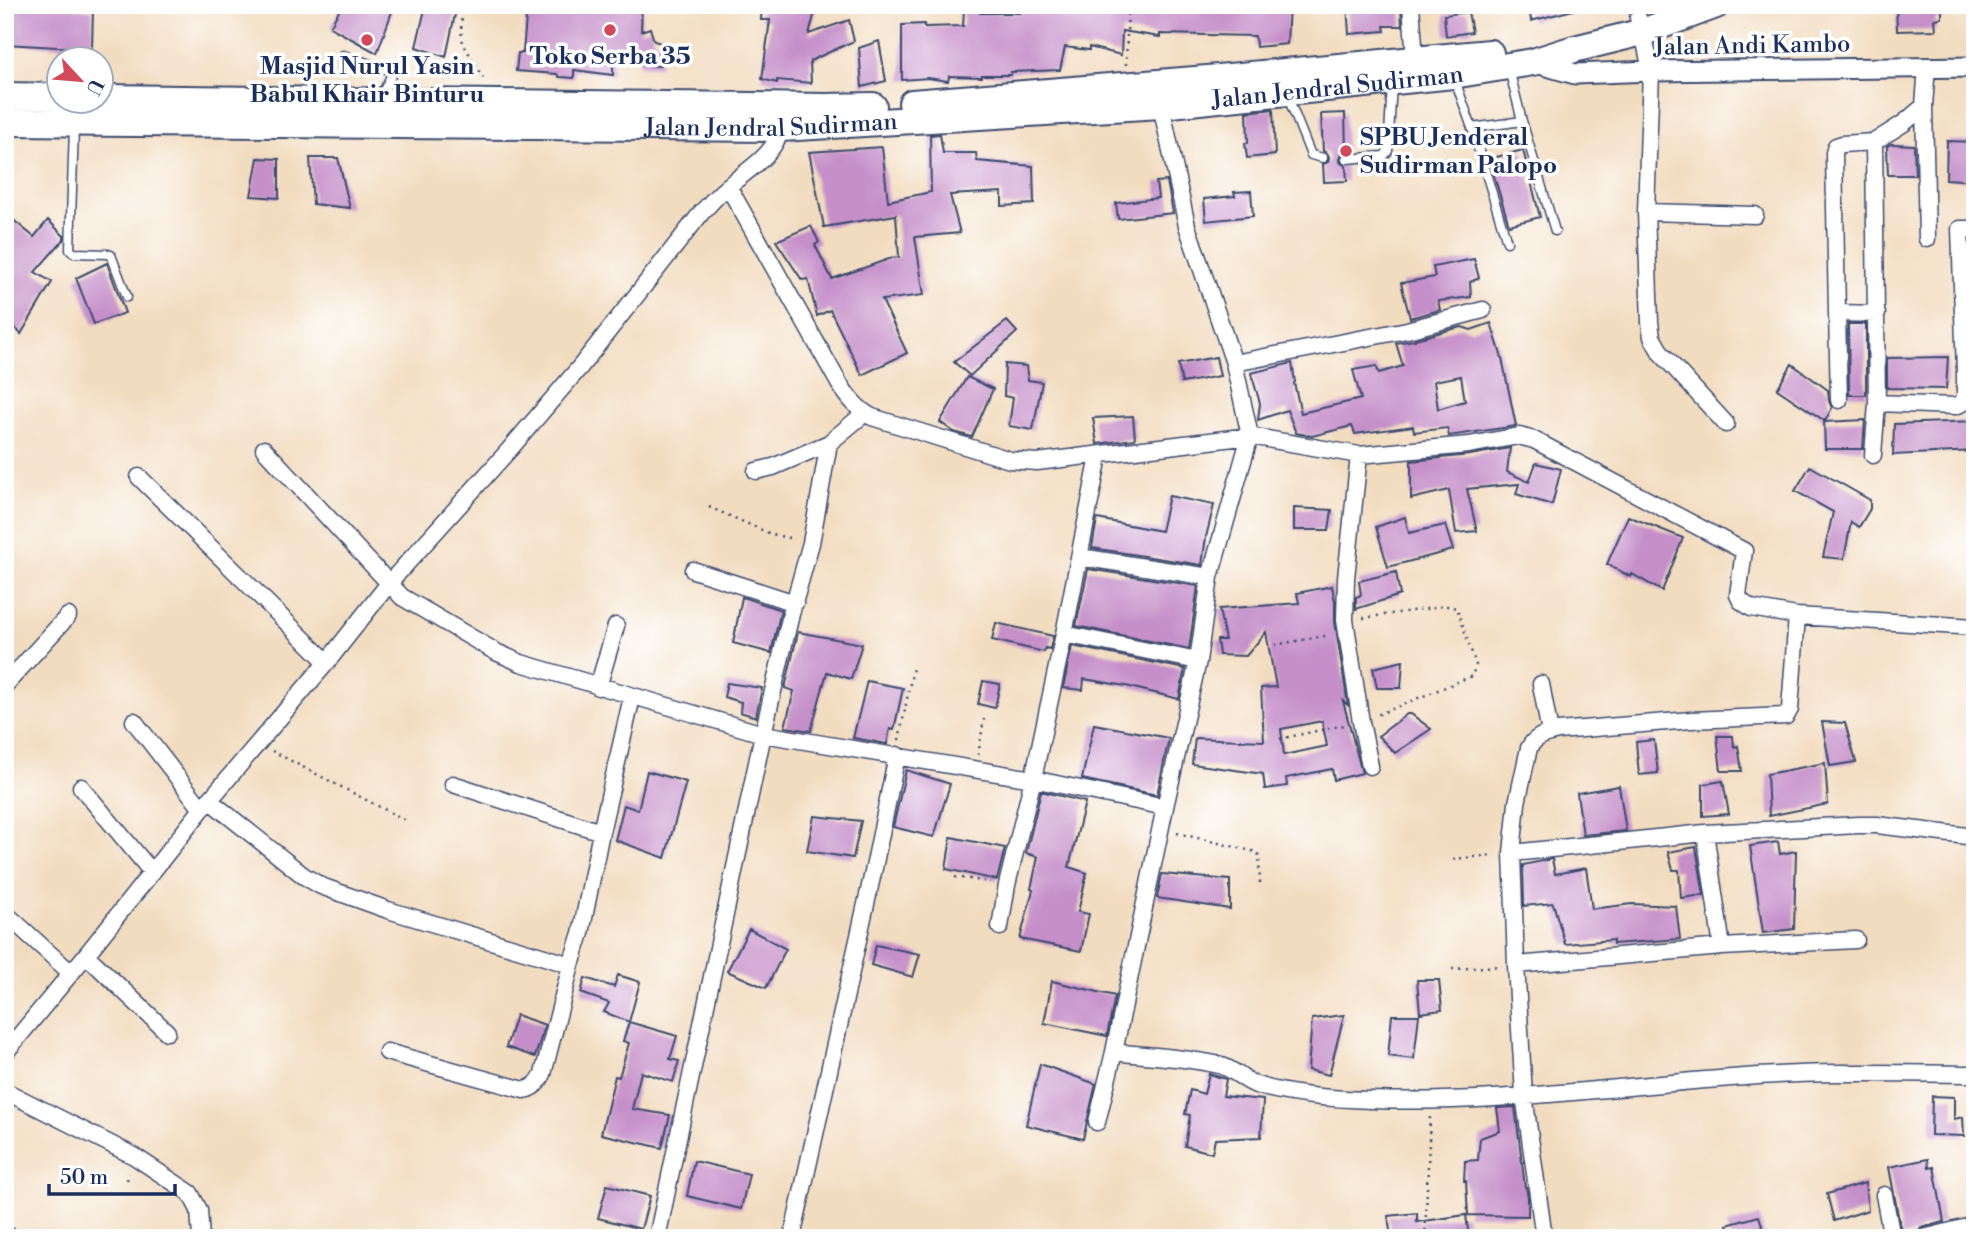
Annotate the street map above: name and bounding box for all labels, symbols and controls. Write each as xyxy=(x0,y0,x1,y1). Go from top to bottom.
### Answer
marker: Toko Serba 35 xyxy=(602,22,618,38)
street label: Jalan Andi Kambo xyxy=(1652,29,1851,63)
marker: Masjid Nurul Yasin Babul Khair Binturu xyxy=(359,32,375,48)
place label: Toko Serba 35 xyxy=(529,42,691,72)
north arrow xyxy=(46,46,116,116)
place label: Masjid Nurul Yasin Babul Khair Binturu xyxy=(250,52,485,110)
street label: Jalan Jendral Sudirman xyxy=(1209,60,1466,116)
text: U xyxy=(80,75,108,99)
street label: Jalan Jendral Sudirman xyxy=(643,107,898,144)
place label: SPBU Jenderal Sudirman Palopo xyxy=(1360,123,1557,181)
marker: SPBU Jenderal Sudirman Palopo xyxy=(1338,143,1354,159)
scale bar xyxy=(49,1152,175,1196)
text: 50 m xyxy=(60,1165,108,1191)

